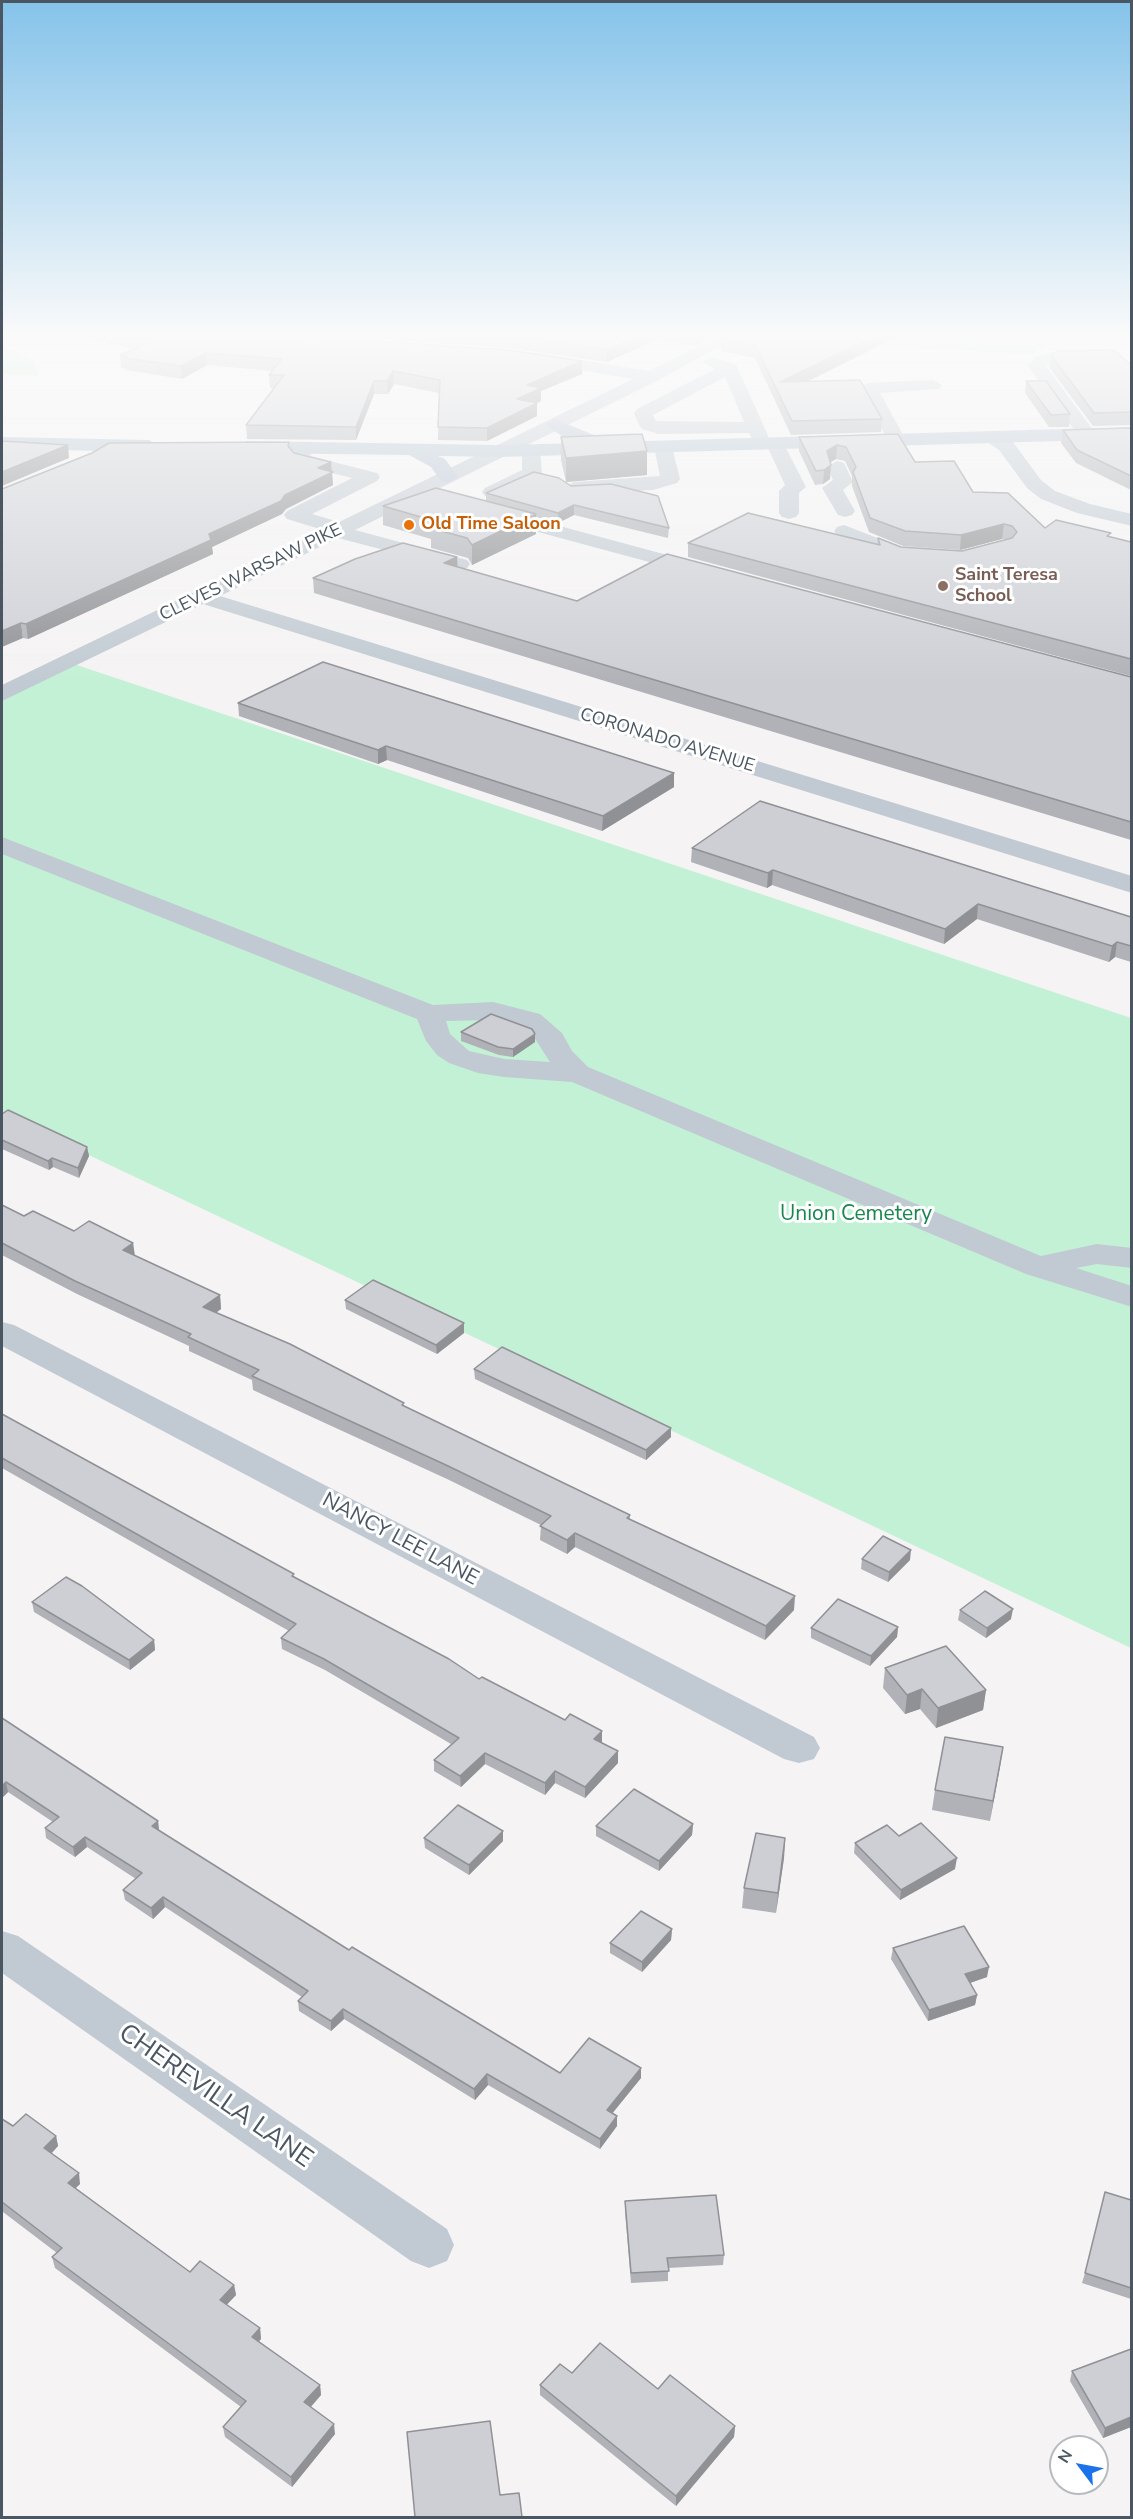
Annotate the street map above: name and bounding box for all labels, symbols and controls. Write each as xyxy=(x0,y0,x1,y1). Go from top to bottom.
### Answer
place label: Old Time Saloon xyxy=(421,514,561,536)
marker: Old Time Saloon xyxy=(402,518,416,532)
street label: CLEVES WARSAW PIKE xyxy=(156,519,346,627)
place label: Saint Teresa School xyxy=(955,565,1058,608)
marker: Saint Teresa School xyxy=(936,579,950,593)
street label: CORONADO AVENUE xyxy=(577,704,757,778)
park label: Union Cemetery xyxy=(780,1202,932,1228)
street label: NANCY LEE LANE xyxy=(318,1488,482,1592)
street label: CHEREVILLA LANE xyxy=(112,2018,318,2176)
north arrow xyxy=(1049,2435,1109,2495)
text: N xyxy=(1053,2446,1078,2467)

